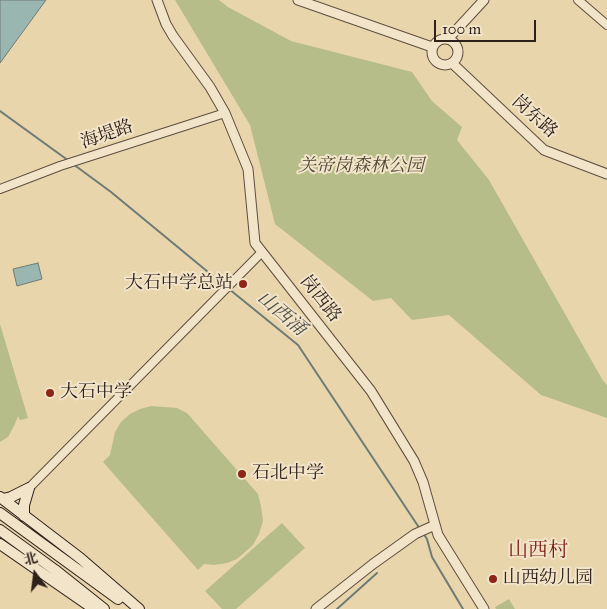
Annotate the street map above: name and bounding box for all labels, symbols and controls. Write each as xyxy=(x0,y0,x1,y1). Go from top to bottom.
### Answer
scale bar xyxy=(437,10,540,42)
text: 100 m xyxy=(442,20,481,38)
street label: 岗东路 xyxy=(507,91,561,143)
street label: 海堤路 xyxy=(78,116,136,154)
park label: 关帝岗森林公园 xyxy=(298,156,424,178)
street label: 岗西路 xyxy=(295,271,345,327)
place label: 大石中学总站 xyxy=(125,273,233,295)
marker: 大石中学总站 xyxy=(237,278,249,290)
water label: 山西涌 xyxy=(252,287,310,341)
place label: 大石中学 xyxy=(60,382,132,404)
marker: 大石中学 xyxy=(44,387,56,399)
place label: 石北中学 xyxy=(252,463,324,485)
marker: 石北中学 xyxy=(236,468,248,480)
district label: 山西村 xyxy=(508,539,568,563)
north arrow xyxy=(10,549,60,599)
text: 北 xyxy=(22,549,40,569)
place label: 山西幼儿园 xyxy=(503,568,593,590)
marker: 山西幼儿园 xyxy=(487,573,499,585)

